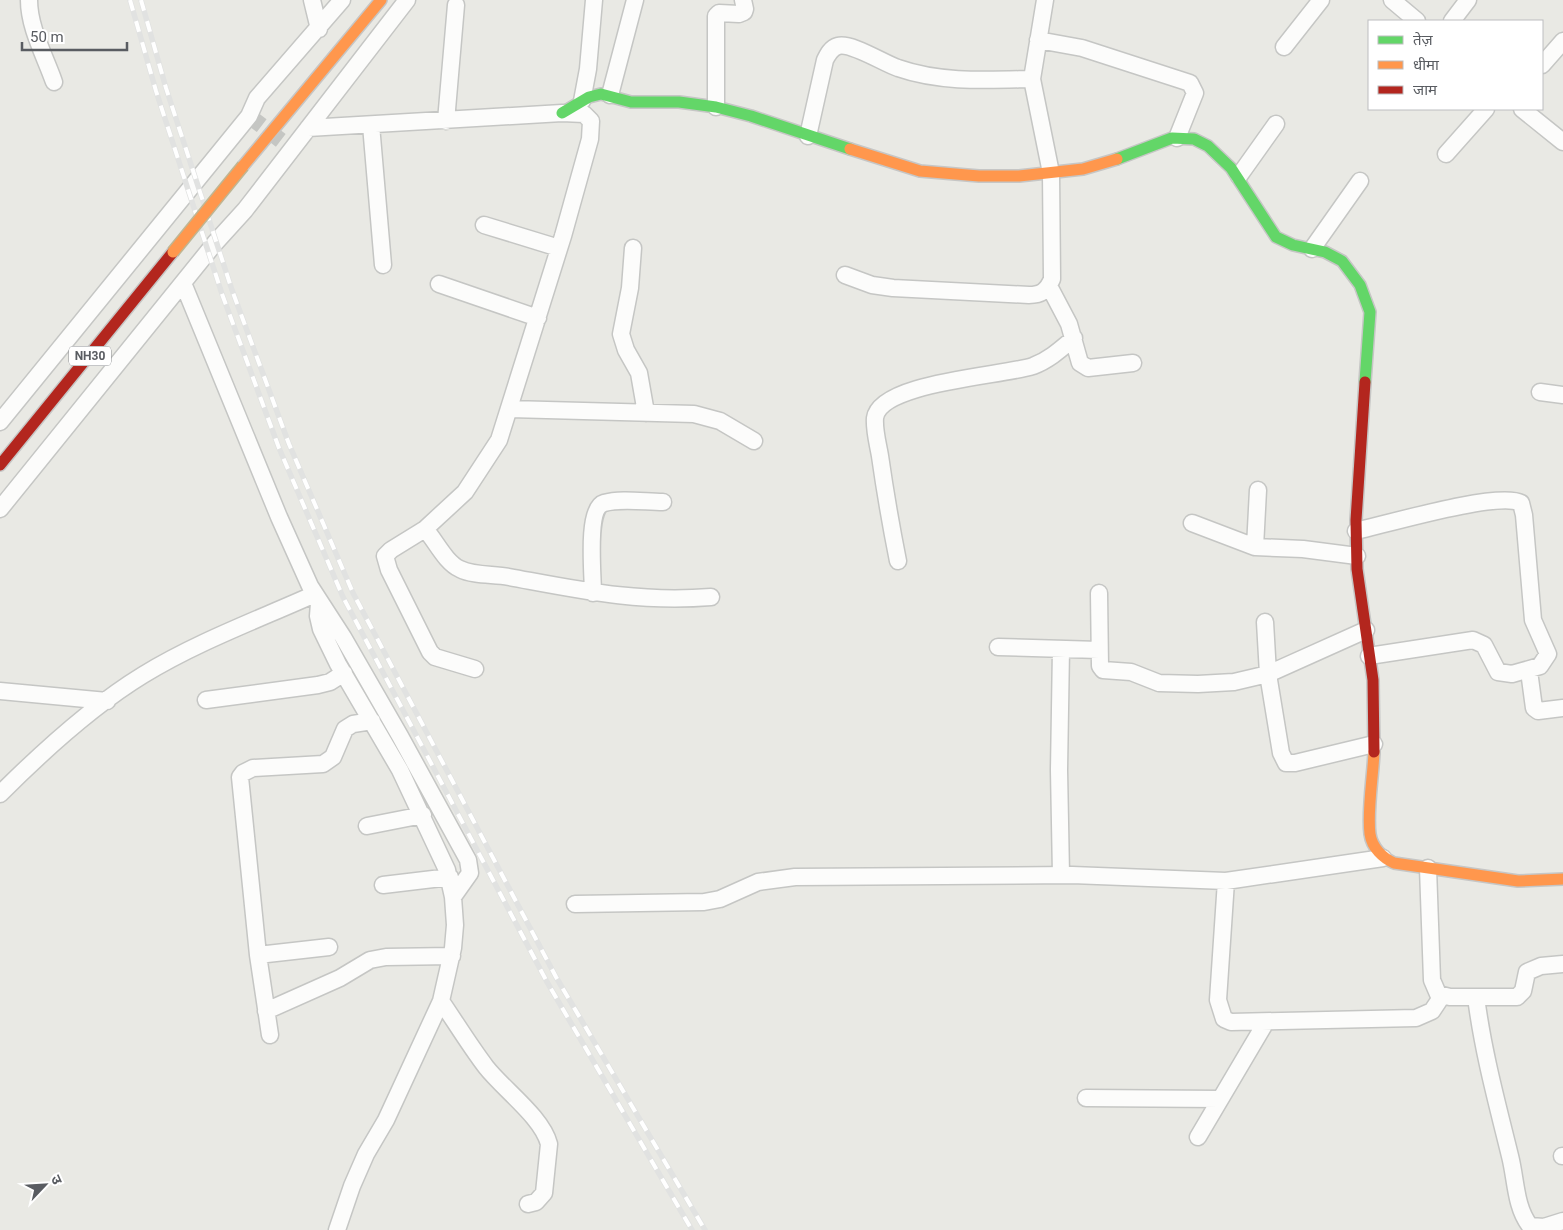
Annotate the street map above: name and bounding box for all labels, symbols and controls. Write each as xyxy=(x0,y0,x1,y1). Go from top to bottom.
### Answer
scale bar xyxy=(22,20,128,52)
legend xyxy=(1368,20,1543,110)
text: 50 m xyxy=(30,28,64,46)
text: तेज़ xyxy=(1413,31,1434,49)
text: धीमा xyxy=(1413,56,1440,74)
text: जाम xyxy=(1413,81,1438,99)
road number: NH30 xyxy=(69,346,111,366)
north arrow xyxy=(20,1160,70,1210)
text: उ xyxy=(48,1172,66,1187)

